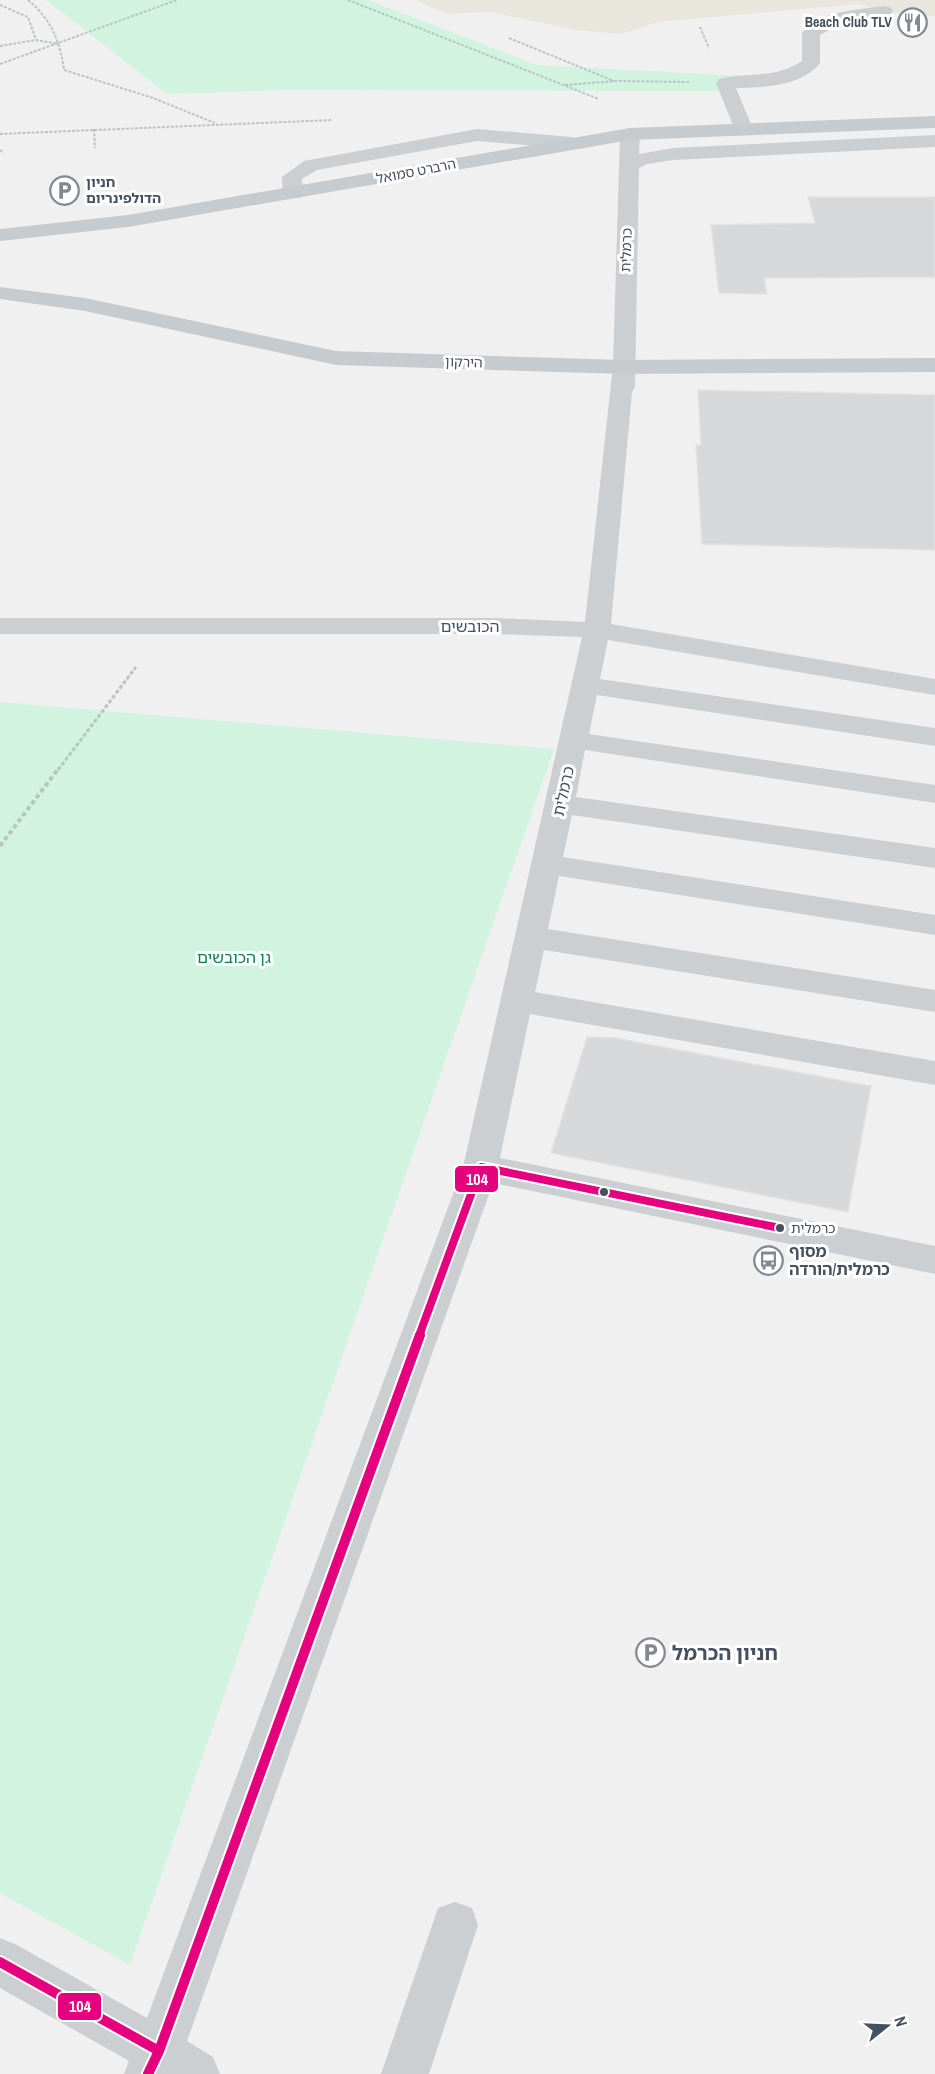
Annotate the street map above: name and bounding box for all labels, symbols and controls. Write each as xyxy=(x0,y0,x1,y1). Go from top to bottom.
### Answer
restaurant icon: Beach Club TLV xyxy=(897,6,929,38)
place label: Beach Club TLV xyxy=(805,13,892,31)
street label: הרברט סמואל xyxy=(375,154,457,188)
place label: חניון הדולפינריום xyxy=(86,173,161,207)
parking icon: חניון הדולפינריום xyxy=(49,174,81,206)
street label: כרמלית xyxy=(616,227,636,273)
street label: הירקון xyxy=(445,352,483,372)
street label: הכובשים xyxy=(440,615,500,637)
street label: כרמלית xyxy=(547,764,579,818)
park label: גן הכובשים xyxy=(197,946,271,968)
line badge: 104 xyxy=(454,1165,499,1193)
text: 104 xyxy=(466,1168,489,1190)
unlabelled marker xyxy=(598,1186,610,1198)
place label: כרמלית xyxy=(791,1219,835,1237)
marker: כרמלית xyxy=(774,1222,786,1234)
place label: מסוף כרמלית/הורדה xyxy=(789,1240,890,1280)
bus stop icon: מסוף כרמלית/הורדה xyxy=(752,1244,784,1276)
parking icon: חניון הכרמל xyxy=(635,1636,667,1668)
place label: חניון הכרמל xyxy=(672,1639,778,1666)
line badge: 104 xyxy=(57,1992,102,2021)
text: 104 xyxy=(69,1995,92,2017)
north arrow xyxy=(857,1996,917,2056)
text: N xyxy=(889,2013,913,2029)

